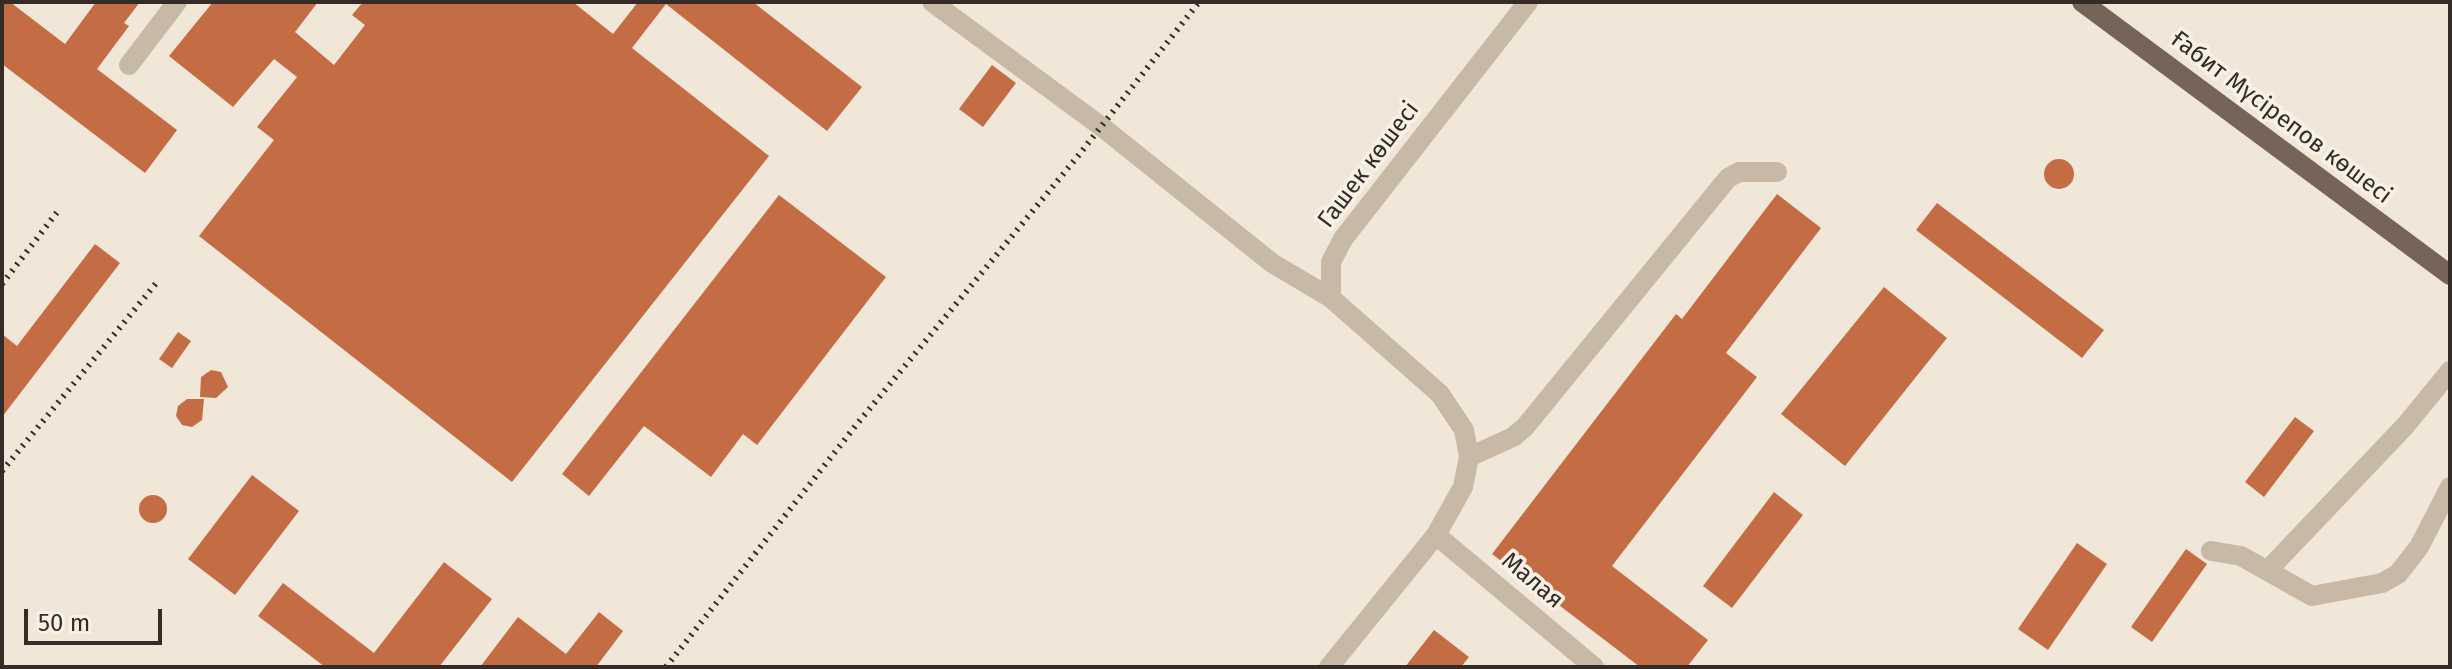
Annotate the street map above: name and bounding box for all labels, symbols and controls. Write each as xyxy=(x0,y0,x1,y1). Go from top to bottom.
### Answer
street label: Ғабит Мүсірепов көшесі xyxy=(2165,25,2397,211)
street label: Гашек көшесі xyxy=(1312,96,1426,234)
street label: Малая xyxy=(1495,547,1569,615)
scale bar xyxy=(28,593,166,643)
text: 50 m xyxy=(38,609,90,637)

